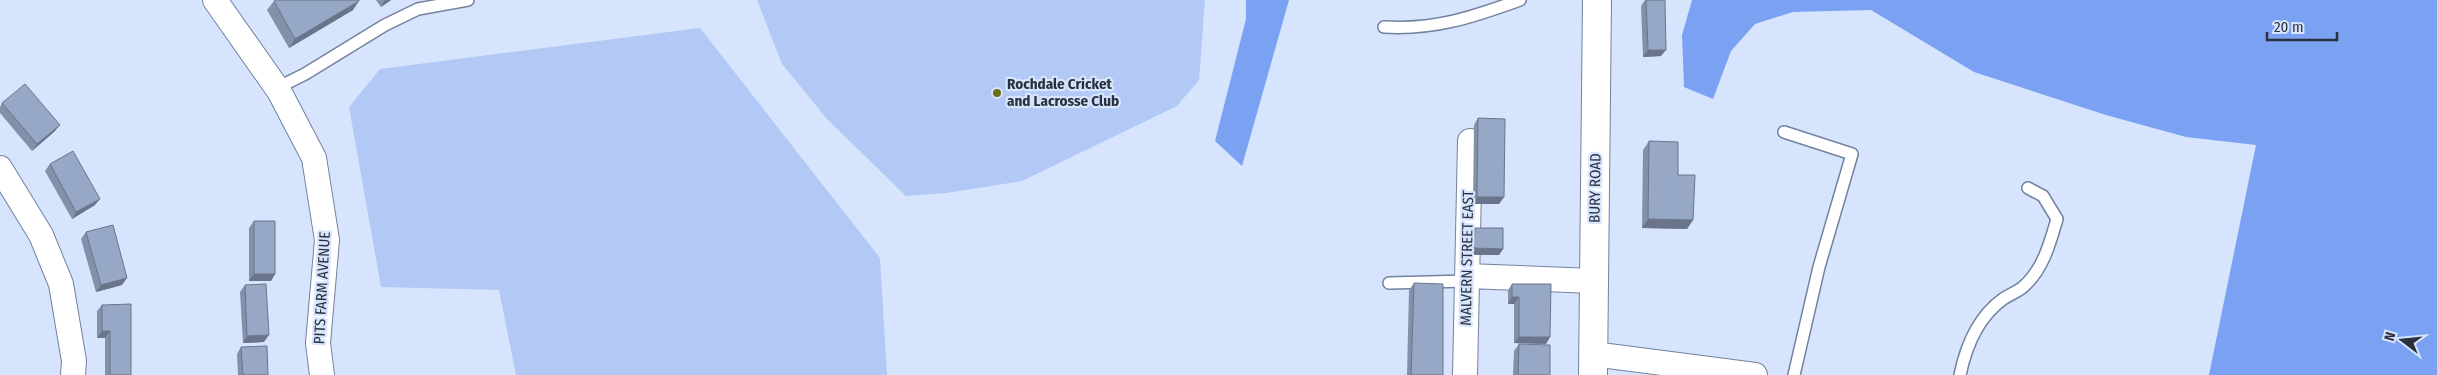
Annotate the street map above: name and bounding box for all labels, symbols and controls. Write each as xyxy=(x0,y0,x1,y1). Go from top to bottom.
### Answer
scale bar xyxy=(2267,10,2337,42)
text: 20 m xyxy=(2274,18,2304,36)
place label: Rochdale Cricket and Lacrosse Club xyxy=(1007,75,1119,110)
marker: Rochdale Cricket and Lacrosse Club xyxy=(991,87,1003,99)
street label: BURY ROAD xyxy=(1585,153,1605,223)
street label: MALVERN STREET EAST xyxy=(1457,190,1477,326)
street label: PITS FARM AVENUE xyxy=(310,231,334,345)
north arrow xyxy=(2377,315,2427,365)
text: N xyxy=(2381,330,2399,343)

